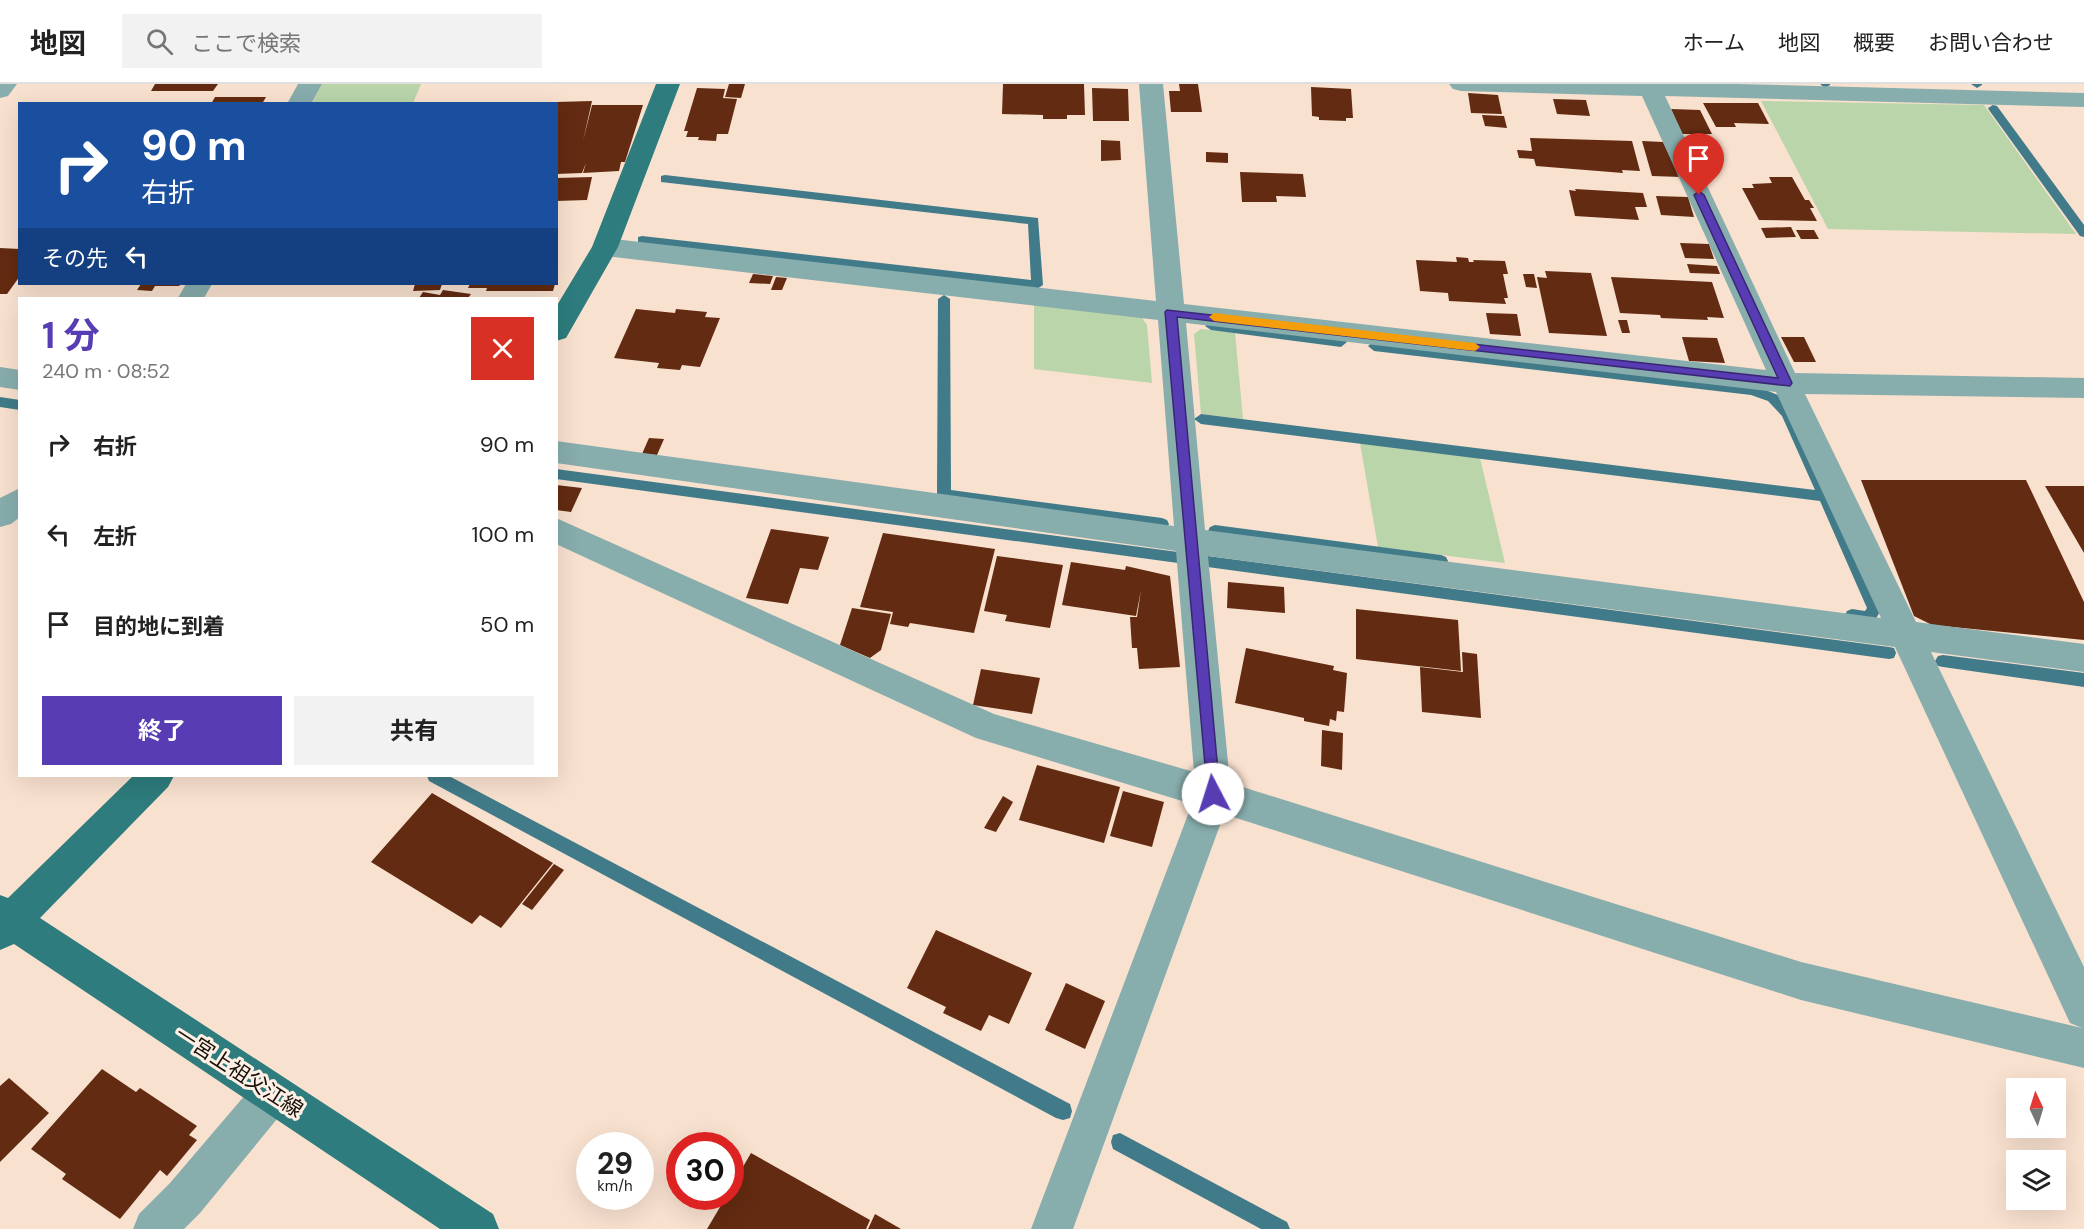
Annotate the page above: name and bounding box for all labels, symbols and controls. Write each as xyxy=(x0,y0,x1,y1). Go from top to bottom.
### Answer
search box xyxy=(122,14,542,68)
text: 地図 xyxy=(30,25,86,62)
icon: search xyxy=(143,25,176,58)
text: ここで検索 xyxy=(191,29,301,58)
text: ホーム xyxy=(1683,29,1745,57)
text: 地図 xyxy=(1778,29,1820,57)
text: 概要 xyxy=(1853,29,1895,57)
text: お問い合わせ xyxy=(1928,29,2054,57)
text: 90 m xyxy=(141,118,247,173)
icon: right xyxy=(42,126,120,204)
pin xyxy=(1673,133,1724,195)
icon: arrive xyxy=(1682,142,1715,175)
text: 右折 xyxy=(141,175,195,210)
icon: left xyxy=(120,240,153,273)
text: その先 xyxy=(42,244,108,273)
text: 1 分 xyxy=(42,312,100,359)
button: close xyxy=(471,317,534,380)
text: 240 m · 08:52 xyxy=(42,358,170,384)
icon: right xyxy=(42,428,75,461)
text: 90 m xyxy=(480,430,534,459)
text: 右折 xyxy=(93,432,137,461)
icon: left xyxy=(42,518,75,551)
text: 100 m xyxy=(472,520,534,549)
text: 左折 xyxy=(93,522,137,551)
icon: arrive xyxy=(42,608,75,641)
text: 50 m xyxy=(480,610,534,639)
text: 目的地に到着 xyxy=(93,612,225,641)
button: 終了 xyxy=(42,696,282,765)
button: 共有 xyxy=(294,696,534,765)
position arrow xyxy=(1181,762,1245,826)
street label: 一宮上祖父江線 xyxy=(170,1020,308,1124)
north arrow xyxy=(2006,1078,2066,1138)
map controls xyxy=(2006,1078,2066,1210)
speed limit sign: 30 xyxy=(666,1132,744,1210)
text: 29 xyxy=(597,1144,633,1183)
button: layers xyxy=(2006,1150,2066,1210)
text: km/h xyxy=(597,1176,633,1196)

